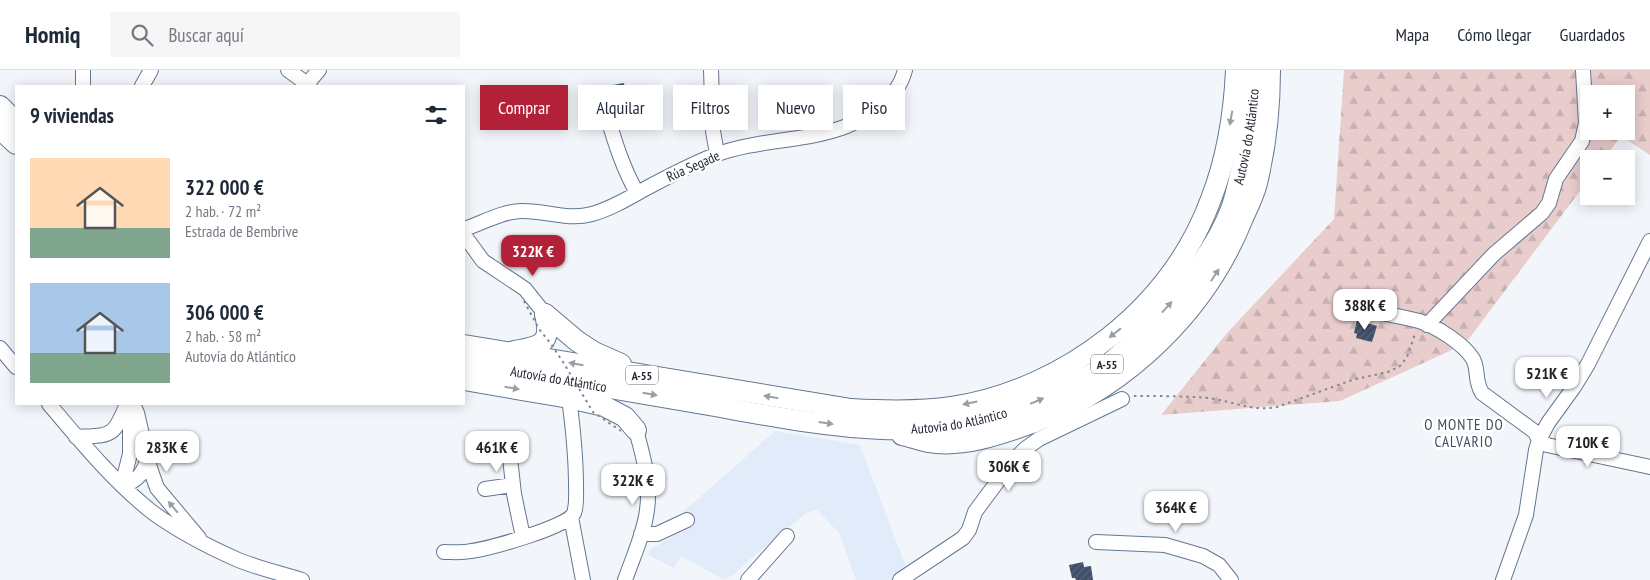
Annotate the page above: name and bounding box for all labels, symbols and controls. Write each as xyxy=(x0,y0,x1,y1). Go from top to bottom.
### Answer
search box xyxy=(110,12,460,57)
text: Homiq xyxy=(25,19,80,50)
icon: search xyxy=(128,21,156,49)
text: Buscar aquí xyxy=(168,23,244,47)
text: Mapa xyxy=(1395,23,1429,46)
text: Cómo llegar xyxy=(1457,23,1532,46)
text: Guardados xyxy=(1560,23,1625,46)
chip: Comprar xyxy=(480,85,568,130)
chip: Alquilar xyxy=(578,85,663,130)
chip: Filtros xyxy=(673,85,748,130)
chip: Nuevo xyxy=(758,85,833,130)
chip: Piso xyxy=(843,85,905,130)
map controls xyxy=(1580,85,1635,205)
button: + xyxy=(1580,85,1635,140)
street label: Autovía do Atlántico xyxy=(1229,88,1263,187)
icon: filters xyxy=(422,101,450,129)
text: 9 viviendas xyxy=(30,102,114,129)
one-way arrow xyxy=(1227,111,1235,127)
street label: Rúa Segade xyxy=(664,146,723,186)
button: − xyxy=(1580,150,1635,205)
text: 322 000 € xyxy=(185,174,264,201)
icon: home xyxy=(70,178,130,238)
text: 2 hab. · 72 m² xyxy=(185,201,261,221)
text: Estrada de Bembrive xyxy=(185,221,298,241)
pin: 322K € xyxy=(492,234,574,277)
text: 322K € xyxy=(512,241,554,261)
one-way arrow xyxy=(1210,268,1219,281)
pin: 388K € xyxy=(1324,288,1406,331)
text: 388K € xyxy=(1344,295,1386,315)
text: 306 000 € xyxy=(185,299,264,326)
one-way arrow xyxy=(1161,301,1173,313)
icon: home xyxy=(70,303,130,363)
text: 2 hab. · 58 m² xyxy=(185,326,261,346)
one-way arrow xyxy=(1109,327,1122,338)
text: Autovía do Atlántico xyxy=(185,346,296,366)
road number: A-55 xyxy=(1091,354,1123,374)
pin: 521K € xyxy=(1506,356,1588,399)
one-way arrow xyxy=(568,359,584,367)
street label: Autovía do Atlántico xyxy=(509,362,608,396)
text: 521K € xyxy=(1526,363,1568,383)
road number: A-55 xyxy=(626,366,658,384)
one-way arrow xyxy=(504,384,520,392)
one-way arrow xyxy=(642,391,658,399)
one-way arrow xyxy=(763,392,779,400)
one-way arrow xyxy=(1030,397,1044,405)
one-way arrow xyxy=(963,399,978,407)
street label: Autovía do Atlántico xyxy=(911,403,1009,438)
district label: O MONTE DO CALVARIO xyxy=(1424,415,1504,451)
one-way arrow xyxy=(819,420,835,428)
pin: 710K € xyxy=(1547,426,1629,468)
pin: 283K € xyxy=(126,430,208,473)
pin: 461K € xyxy=(456,430,538,473)
text: 710K € xyxy=(1567,432,1609,452)
text: 283K € xyxy=(146,437,188,457)
text: 461K € xyxy=(476,437,518,457)
pin: 306K € xyxy=(968,450,1050,492)
text: 306K € xyxy=(988,456,1030,476)
pin: 322K € xyxy=(592,464,674,506)
text: 322K € xyxy=(612,470,654,490)
pin: 364K € xyxy=(1135,490,1217,533)
text: 364K € xyxy=(1155,497,1197,517)
one-way arrow xyxy=(167,501,178,514)

